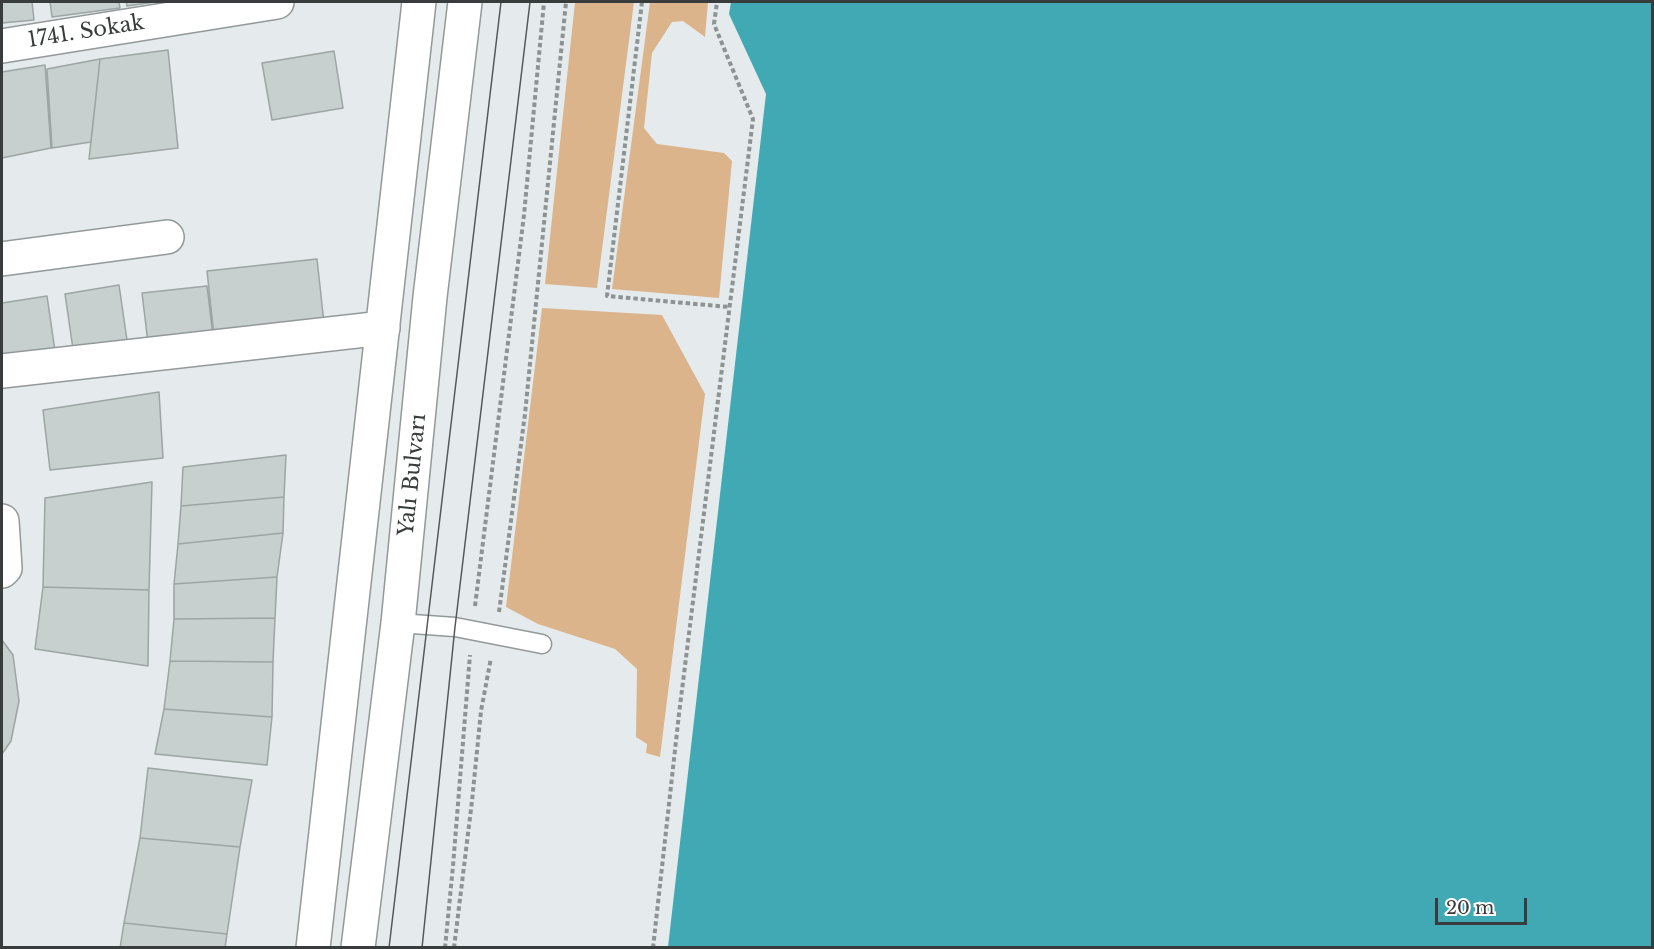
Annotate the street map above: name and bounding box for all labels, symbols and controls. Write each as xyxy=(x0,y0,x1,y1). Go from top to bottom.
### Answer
street label: 1741. Sokak xyxy=(26,10,146,54)
street label: Yalı Bulvarı xyxy=(394,412,432,538)
scale bar xyxy=(1438,886,1530,924)
text: 20 m xyxy=(1446,897,1494,919)

